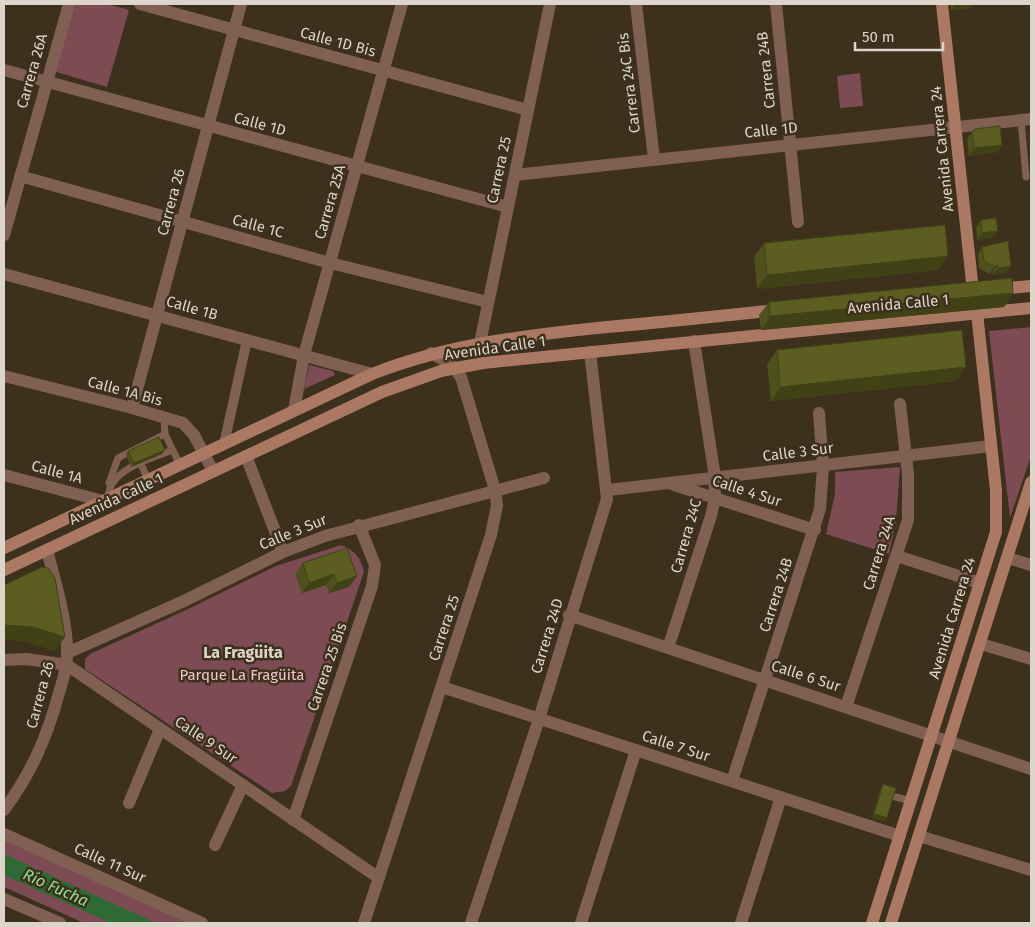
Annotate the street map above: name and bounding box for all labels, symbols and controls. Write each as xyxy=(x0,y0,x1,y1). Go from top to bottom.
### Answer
scale bar xyxy=(855,20,942,52)
street label: Calle 1D Bis xyxy=(298,23,378,61)
text: 50 m xyxy=(862,28,895,46)
street label: Carrera 26A xyxy=(13,31,51,111)
street label: Carrera 24B xyxy=(753,31,779,109)
street label: Carrera 24C Bis xyxy=(614,32,644,134)
street label: Avenida Carrera 24 xyxy=(926,85,958,213)
street label: Calle 1D xyxy=(232,108,288,140)
street label: Calle 1D xyxy=(744,118,798,142)
street label: Carrera 25 xyxy=(483,135,515,205)
street label: Carrera 25A xyxy=(311,162,349,241)
street label: Carrera 26 xyxy=(153,167,189,237)
street label: Calle 1C xyxy=(231,211,286,242)
street label: Avenida Calle 1 xyxy=(846,291,950,317)
street label: Calle 1B xyxy=(164,292,220,324)
street label: Avenida Calle 1 xyxy=(443,332,547,364)
street label: Calle 1A Bis xyxy=(86,372,164,410)
street label: Calle 3 Sur xyxy=(762,439,835,465)
street label: Calle 1A xyxy=(29,457,85,488)
street label: Avenida Calle 1 xyxy=(66,469,166,529)
street label: Calle 4 Sur xyxy=(710,471,784,511)
street label: Carrera 24C xyxy=(667,496,705,575)
street label: Calle 3 Sur xyxy=(257,510,330,554)
street label: Carrera 24A xyxy=(859,513,899,592)
street label: Carrera 24B xyxy=(756,555,796,635)
street label: Avenida Carrera 24 xyxy=(925,555,979,681)
street label: Carrera 25 xyxy=(425,593,463,663)
street label: Carrera 24D xyxy=(527,596,567,676)
street label: Carrera 25 Bis xyxy=(303,620,351,714)
district label: La Fragüita xyxy=(203,643,283,662)
street label: Calle 6 Sur xyxy=(769,656,843,696)
street label: Carrera 26 xyxy=(22,660,58,730)
park label: Parque La Fragüita xyxy=(180,666,304,684)
street label: Calle 9 Sur xyxy=(171,712,241,768)
street label: Calle 7 Sur xyxy=(640,727,712,766)
street label: Calle 11 Sur xyxy=(71,839,149,887)
water label: Río Fucha xyxy=(20,865,92,910)

